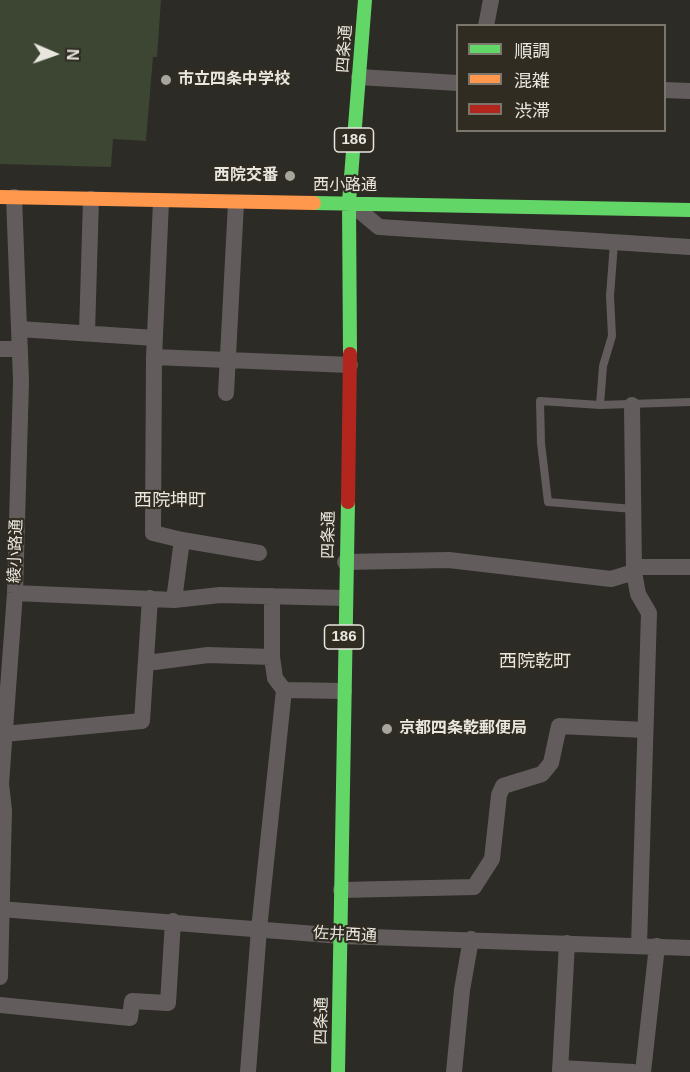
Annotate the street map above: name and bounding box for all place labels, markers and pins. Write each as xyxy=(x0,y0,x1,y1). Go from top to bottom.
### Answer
place label: 市立四条中学校 xyxy=(178,70,290,90)
marker: 市立四条中学校 xyxy=(159,73,173,87)
place label: 西院交番 xyxy=(214,166,278,186)
marker: 西院交番 xyxy=(283,169,297,183)
place label: 京都四条乾郵便局 xyxy=(399,719,527,739)
marker: 京都四条乾郵便局 xyxy=(380,722,394,736)

